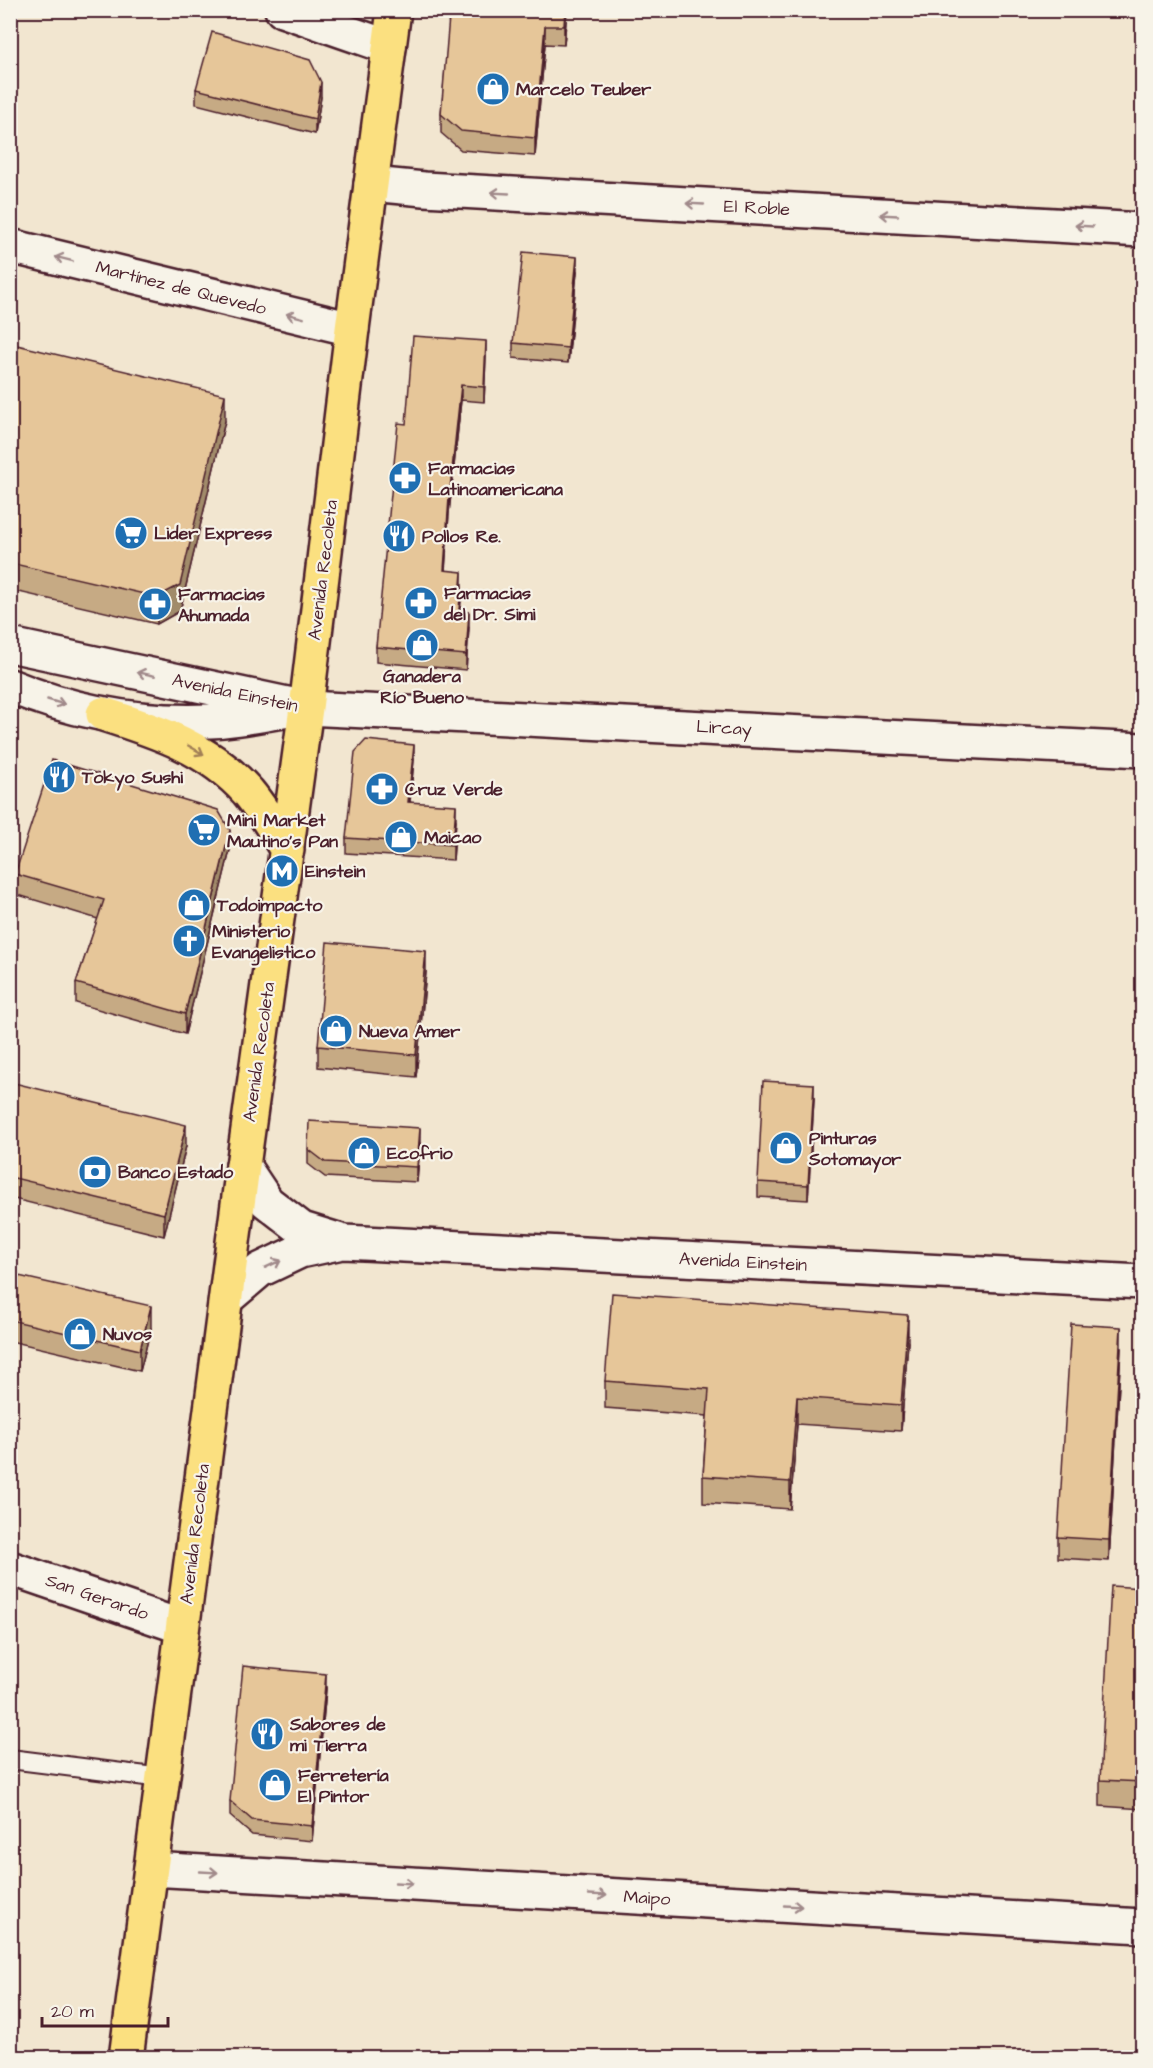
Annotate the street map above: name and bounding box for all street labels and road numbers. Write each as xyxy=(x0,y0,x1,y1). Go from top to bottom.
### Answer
street label: El Roble xyxy=(723,194,791,222)
street label: Martínez de Quevedo xyxy=(93,255,269,321)
street label: Avenida Recoleta xyxy=(302,498,344,642)
street label: Avenida Einstein xyxy=(170,667,300,719)
street label: Lircay xyxy=(696,714,753,743)
street label: Avenida Recoleta xyxy=(237,980,281,1124)
street label: Avenida Einstein xyxy=(678,1246,808,1278)
street label: Avenida Recoleta xyxy=(174,1462,216,1606)
street label: San Gerardo xyxy=(42,1568,152,1626)
street label: Maipo xyxy=(623,1884,671,1912)

